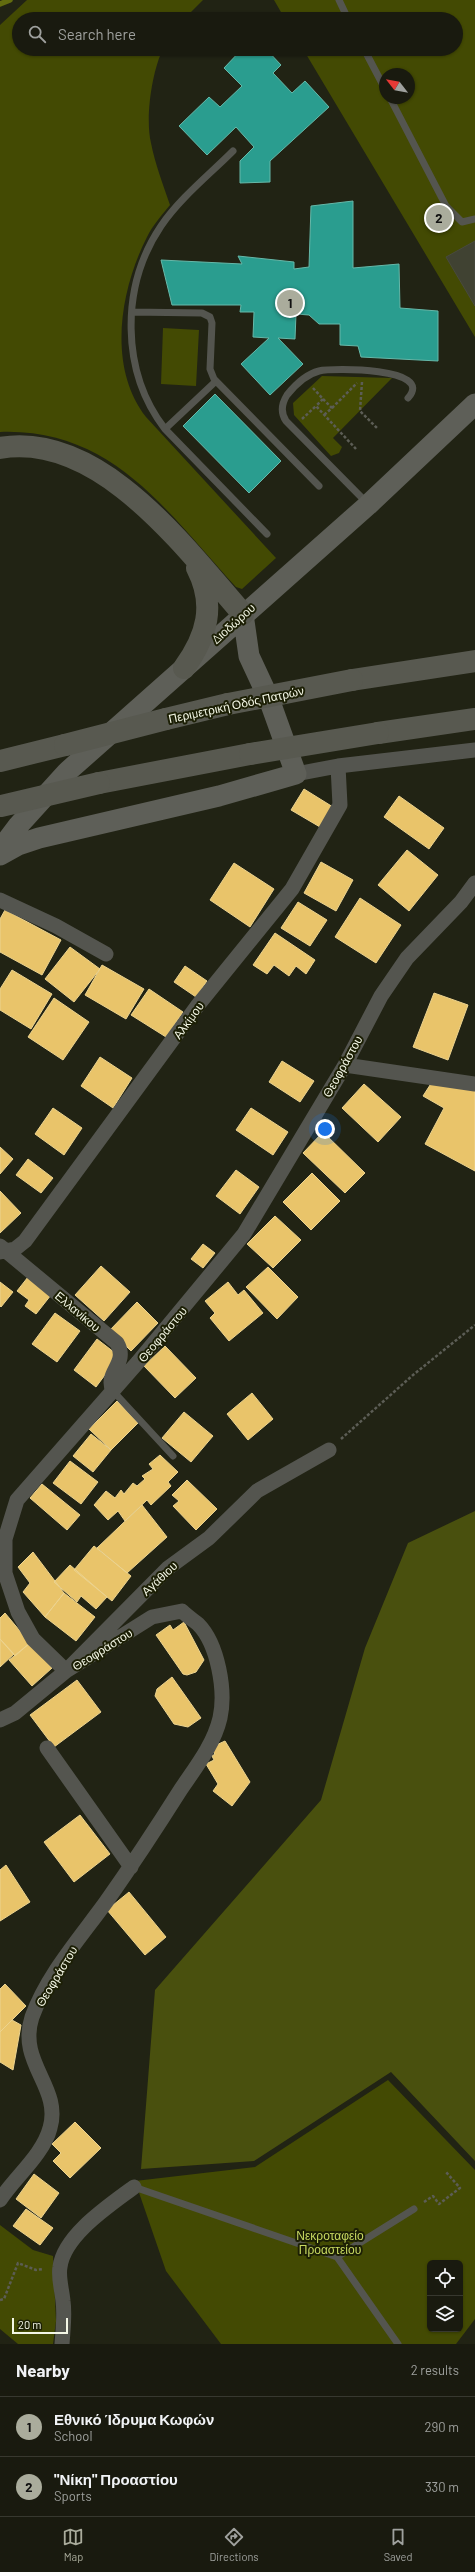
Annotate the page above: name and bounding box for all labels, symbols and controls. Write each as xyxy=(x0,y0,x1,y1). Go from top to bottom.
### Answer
search box xyxy=(12,12,463,56)
icon: search xyxy=(26,23,48,45)
text: Search here xyxy=(58,25,136,43)
north arrow xyxy=(379,68,415,104)
pin: 2 xyxy=(426,203,452,233)
pin: 1 xyxy=(277,288,303,318)
street label: Διοδώρου xyxy=(209,600,258,647)
street label: Περιμετρική Οδός Πατρών xyxy=(167,683,305,726)
street label: Αλκίμου xyxy=(170,999,206,1041)
street label: Θεοφράστου xyxy=(319,1033,366,1100)
your location xyxy=(315,1119,335,1139)
street label: Ελλανίκου xyxy=(53,1288,103,1334)
street label: Θεοφράστου xyxy=(135,1303,190,1365)
street label: Αγάθιου xyxy=(138,1558,180,1599)
street label: Θεοφράστου xyxy=(69,1625,135,1674)
street label: Θεοφράστου xyxy=(32,1943,80,2009)
park label: Νεκροταφείο Προαστείου xyxy=(296,2228,364,2257)
map controls xyxy=(427,2260,463,2332)
button: locate xyxy=(427,2260,463,2296)
button: layers xyxy=(427,2296,463,2332)
scale bar xyxy=(12,2316,68,2335)
text: 20 m xyxy=(18,2318,41,2331)
text: Nearby xyxy=(16,2360,70,2380)
text: 2 results xyxy=(411,2362,459,2378)
text: Εθνικό Ίδρυμα Κωφών xyxy=(54,2410,214,2428)
text: 1 xyxy=(27,2419,31,2435)
text: 290 m xyxy=(425,2419,459,2435)
text: School xyxy=(54,2428,92,2444)
text: "Νίκη" Προαστίου xyxy=(54,2470,178,2488)
text: 2 xyxy=(25,2479,33,2495)
text: 330 m xyxy=(425,2479,459,2495)
text: Sports xyxy=(54,2488,92,2504)
tab: Map xyxy=(62,2526,84,2563)
tab: Directions xyxy=(209,2526,259,2563)
tab: Saved xyxy=(384,2526,413,2563)

